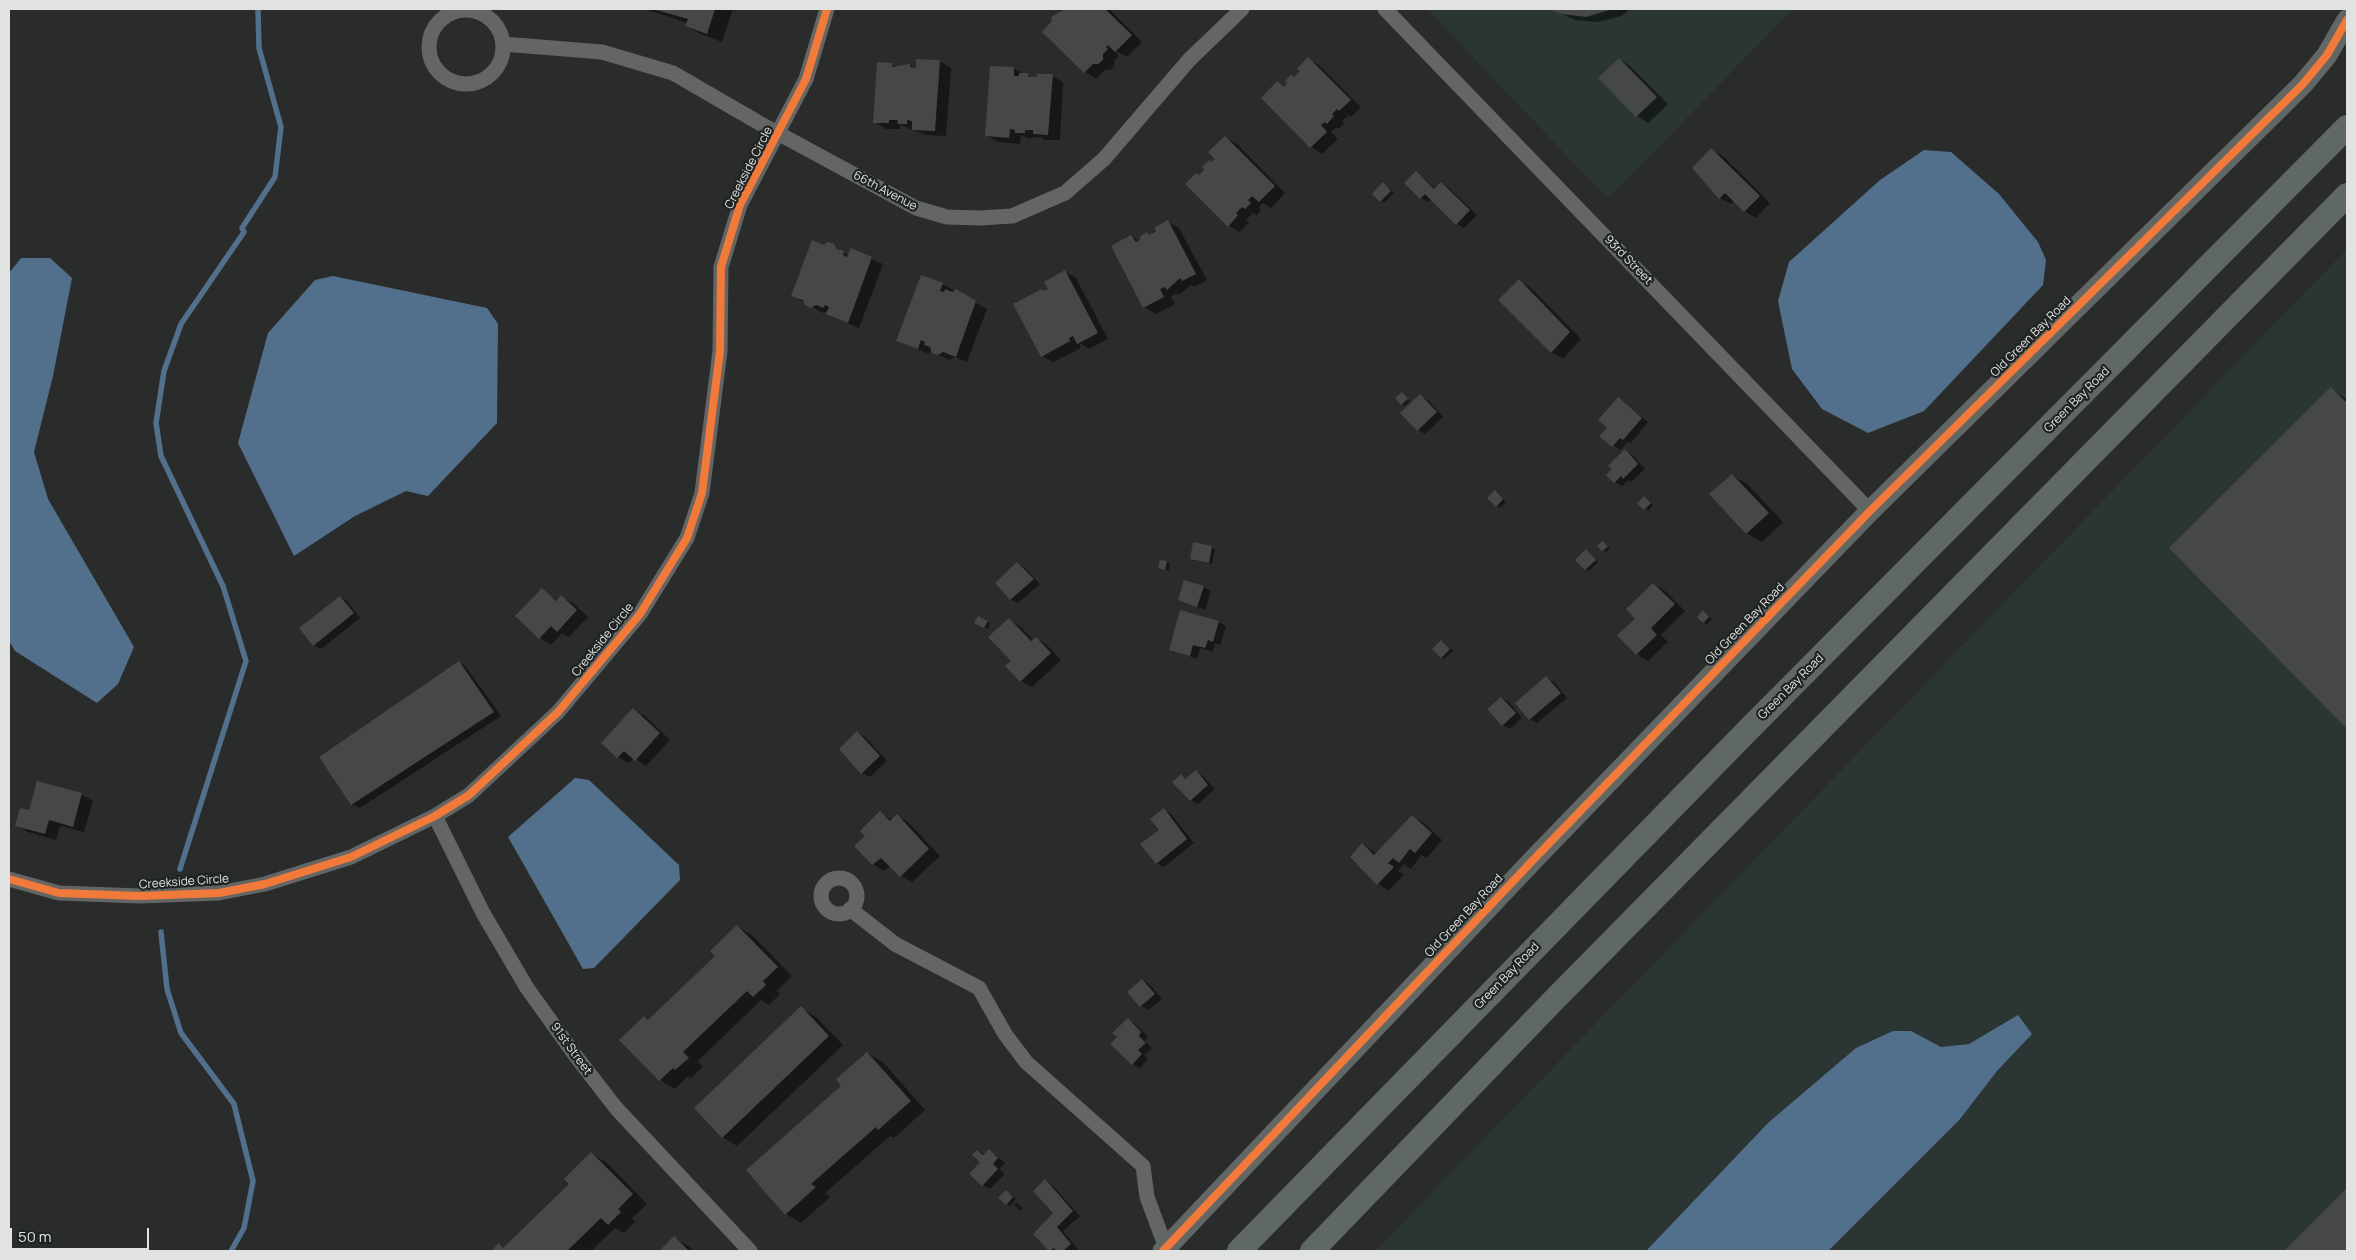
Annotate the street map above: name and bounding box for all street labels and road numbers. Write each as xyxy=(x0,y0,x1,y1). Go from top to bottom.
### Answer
street label: Creekside Circle xyxy=(722,125,776,211)
street label: 66th Avenue xyxy=(851,168,919,214)
street label: 93rd Street xyxy=(1601,232,1655,288)
street label: Old Green Bay Road xyxy=(1988,294,2074,380)
street label: Green Bay Road xyxy=(2041,364,2113,436)
street label: Old Green Bay Road xyxy=(1702,580,1788,668)
street label: Creekside Circle xyxy=(569,600,637,680)
street label: Green Bay Road xyxy=(1755,651,1827,723)
street label: Creekside Circle xyxy=(139,872,229,892)
street label: Old Green Bay Road xyxy=(1422,872,1506,960)
street label: Green Bay Road xyxy=(1472,940,1542,1012)
street label: 91st Street xyxy=(547,1020,595,1078)

